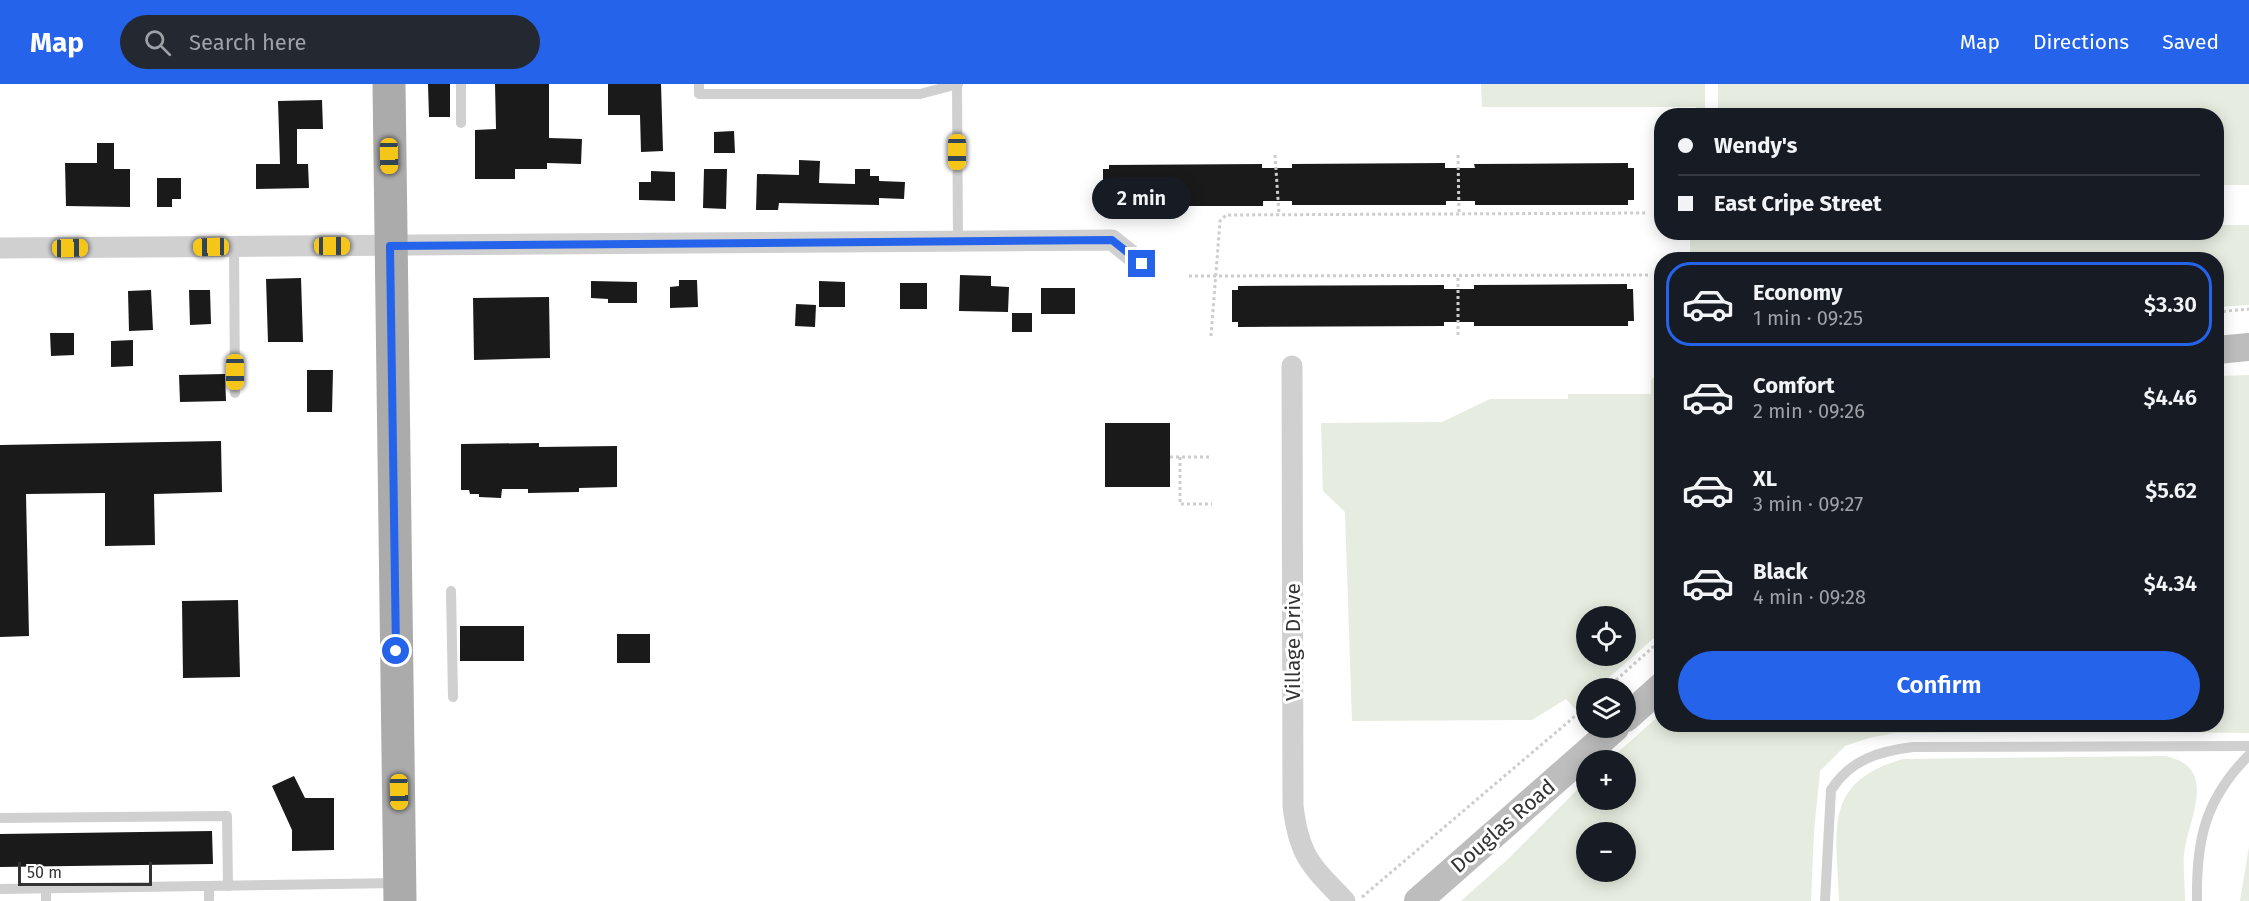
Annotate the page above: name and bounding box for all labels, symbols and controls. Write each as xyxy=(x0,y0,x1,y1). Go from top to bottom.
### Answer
search box xyxy=(120,15,540,69)
text: Map xyxy=(30,26,84,59)
icon: search xyxy=(141,26,174,59)
text: Search here xyxy=(189,29,307,56)
text: Map xyxy=(1960,29,2000,55)
text: Directions xyxy=(2033,29,2129,55)
text: Saved xyxy=(2162,29,2219,55)
text: Wendy's xyxy=(1714,132,1798,159)
car xyxy=(948,134,966,170)
car xyxy=(380,138,398,174)
callout: 2 min xyxy=(1092,177,1192,219)
text: 2 min xyxy=(1117,186,1166,210)
text: East Cripe Street xyxy=(1714,190,1881,217)
car xyxy=(314,237,350,255)
car xyxy=(193,238,229,256)
car xyxy=(52,239,88,257)
route end xyxy=(1128,250,1155,277)
icon: car xyxy=(1681,277,1735,331)
text: Economy xyxy=(1753,279,1842,306)
text: $3.30 xyxy=(2144,291,2197,318)
text: 1 min · 09:25 xyxy=(1753,306,1863,330)
car xyxy=(226,354,244,390)
icon: car xyxy=(1681,370,1735,424)
text: Comfort xyxy=(1753,372,1834,399)
text: $4.46 xyxy=(2144,384,2197,411)
text: 2 min · 09:26 xyxy=(1753,399,1865,423)
icon: car xyxy=(1681,463,1735,517)
text: XL xyxy=(1753,465,1777,492)
text: $5.62 xyxy=(2145,477,2197,504)
text: 3 min · 09:27 xyxy=(1753,492,1863,516)
icon: car xyxy=(1681,556,1735,610)
text: Black xyxy=(1753,558,1808,585)
text: $4.34 xyxy=(2144,570,2197,597)
street label: Village Drive xyxy=(1280,583,1306,701)
text: 4 min · 09:28 xyxy=(1753,585,1866,609)
map controls xyxy=(1576,606,1636,882)
button: locate xyxy=(1576,606,1636,666)
route start xyxy=(382,637,409,664)
button: Confirm xyxy=(1678,651,2200,720)
button: layers xyxy=(1576,678,1636,738)
button: + xyxy=(1576,750,1636,810)
car xyxy=(390,774,408,810)
street label: Douglas Road xyxy=(1445,774,1561,878)
button: − xyxy=(1576,822,1636,882)
scale bar xyxy=(18,859,152,886)
text: 50 m xyxy=(27,863,62,882)

